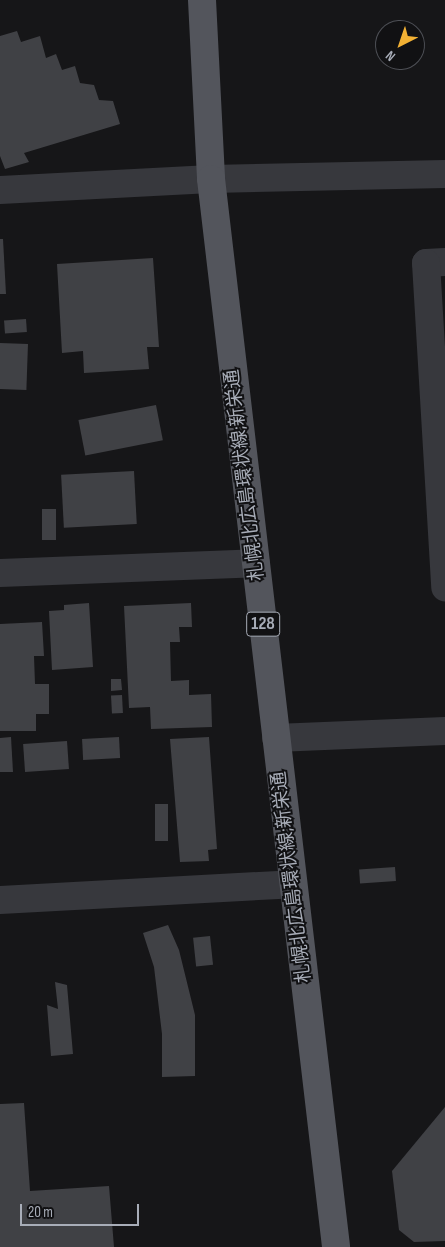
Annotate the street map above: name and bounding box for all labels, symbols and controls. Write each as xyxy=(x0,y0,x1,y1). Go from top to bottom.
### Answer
north arrow xyxy=(375,20,425,70)
text: N xyxy=(382,47,399,65)
street label: 札幌北広島環状線;新栄通 xyxy=(221,368,269,582)
road number: 128 xyxy=(246,608,280,640)
street label: 札幌北広島環状線;新栄通 xyxy=(268,770,316,984)
scale bar xyxy=(22,1194,141,1226)
text: 20 m xyxy=(28,1203,53,1222)

